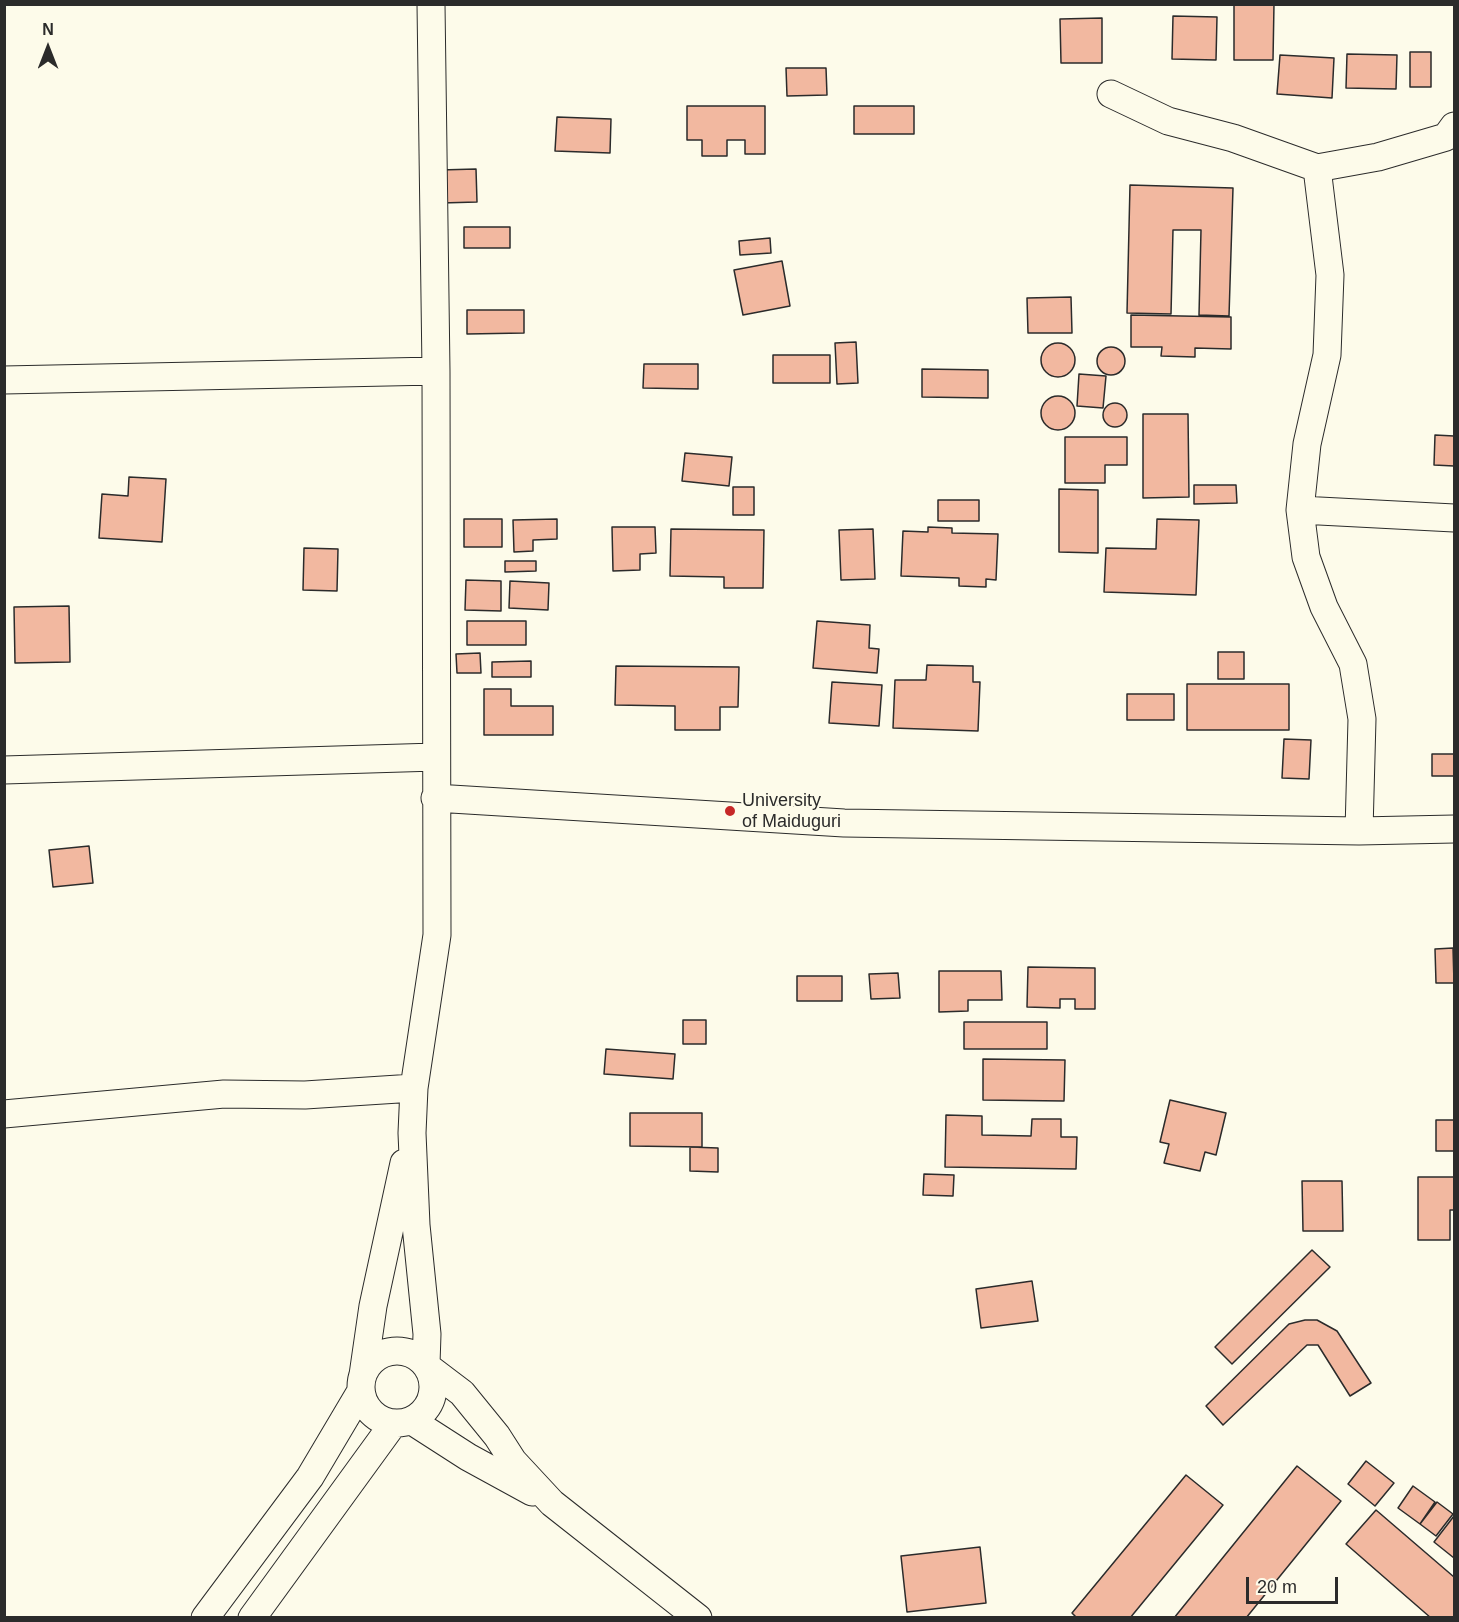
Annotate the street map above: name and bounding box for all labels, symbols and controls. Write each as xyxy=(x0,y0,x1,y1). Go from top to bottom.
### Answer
north arrow xyxy=(18,18,78,78)
text: N xyxy=(42,21,54,38)
place label: University of Maiduguri xyxy=(742,790,841,832)
marker: University of Maiduguri xyxy=(723,804,737,818)
scale bar xyxy=(1249,1565,1340,1603)
text: 20 m xyxy=(1257,1577,1297,1597)

